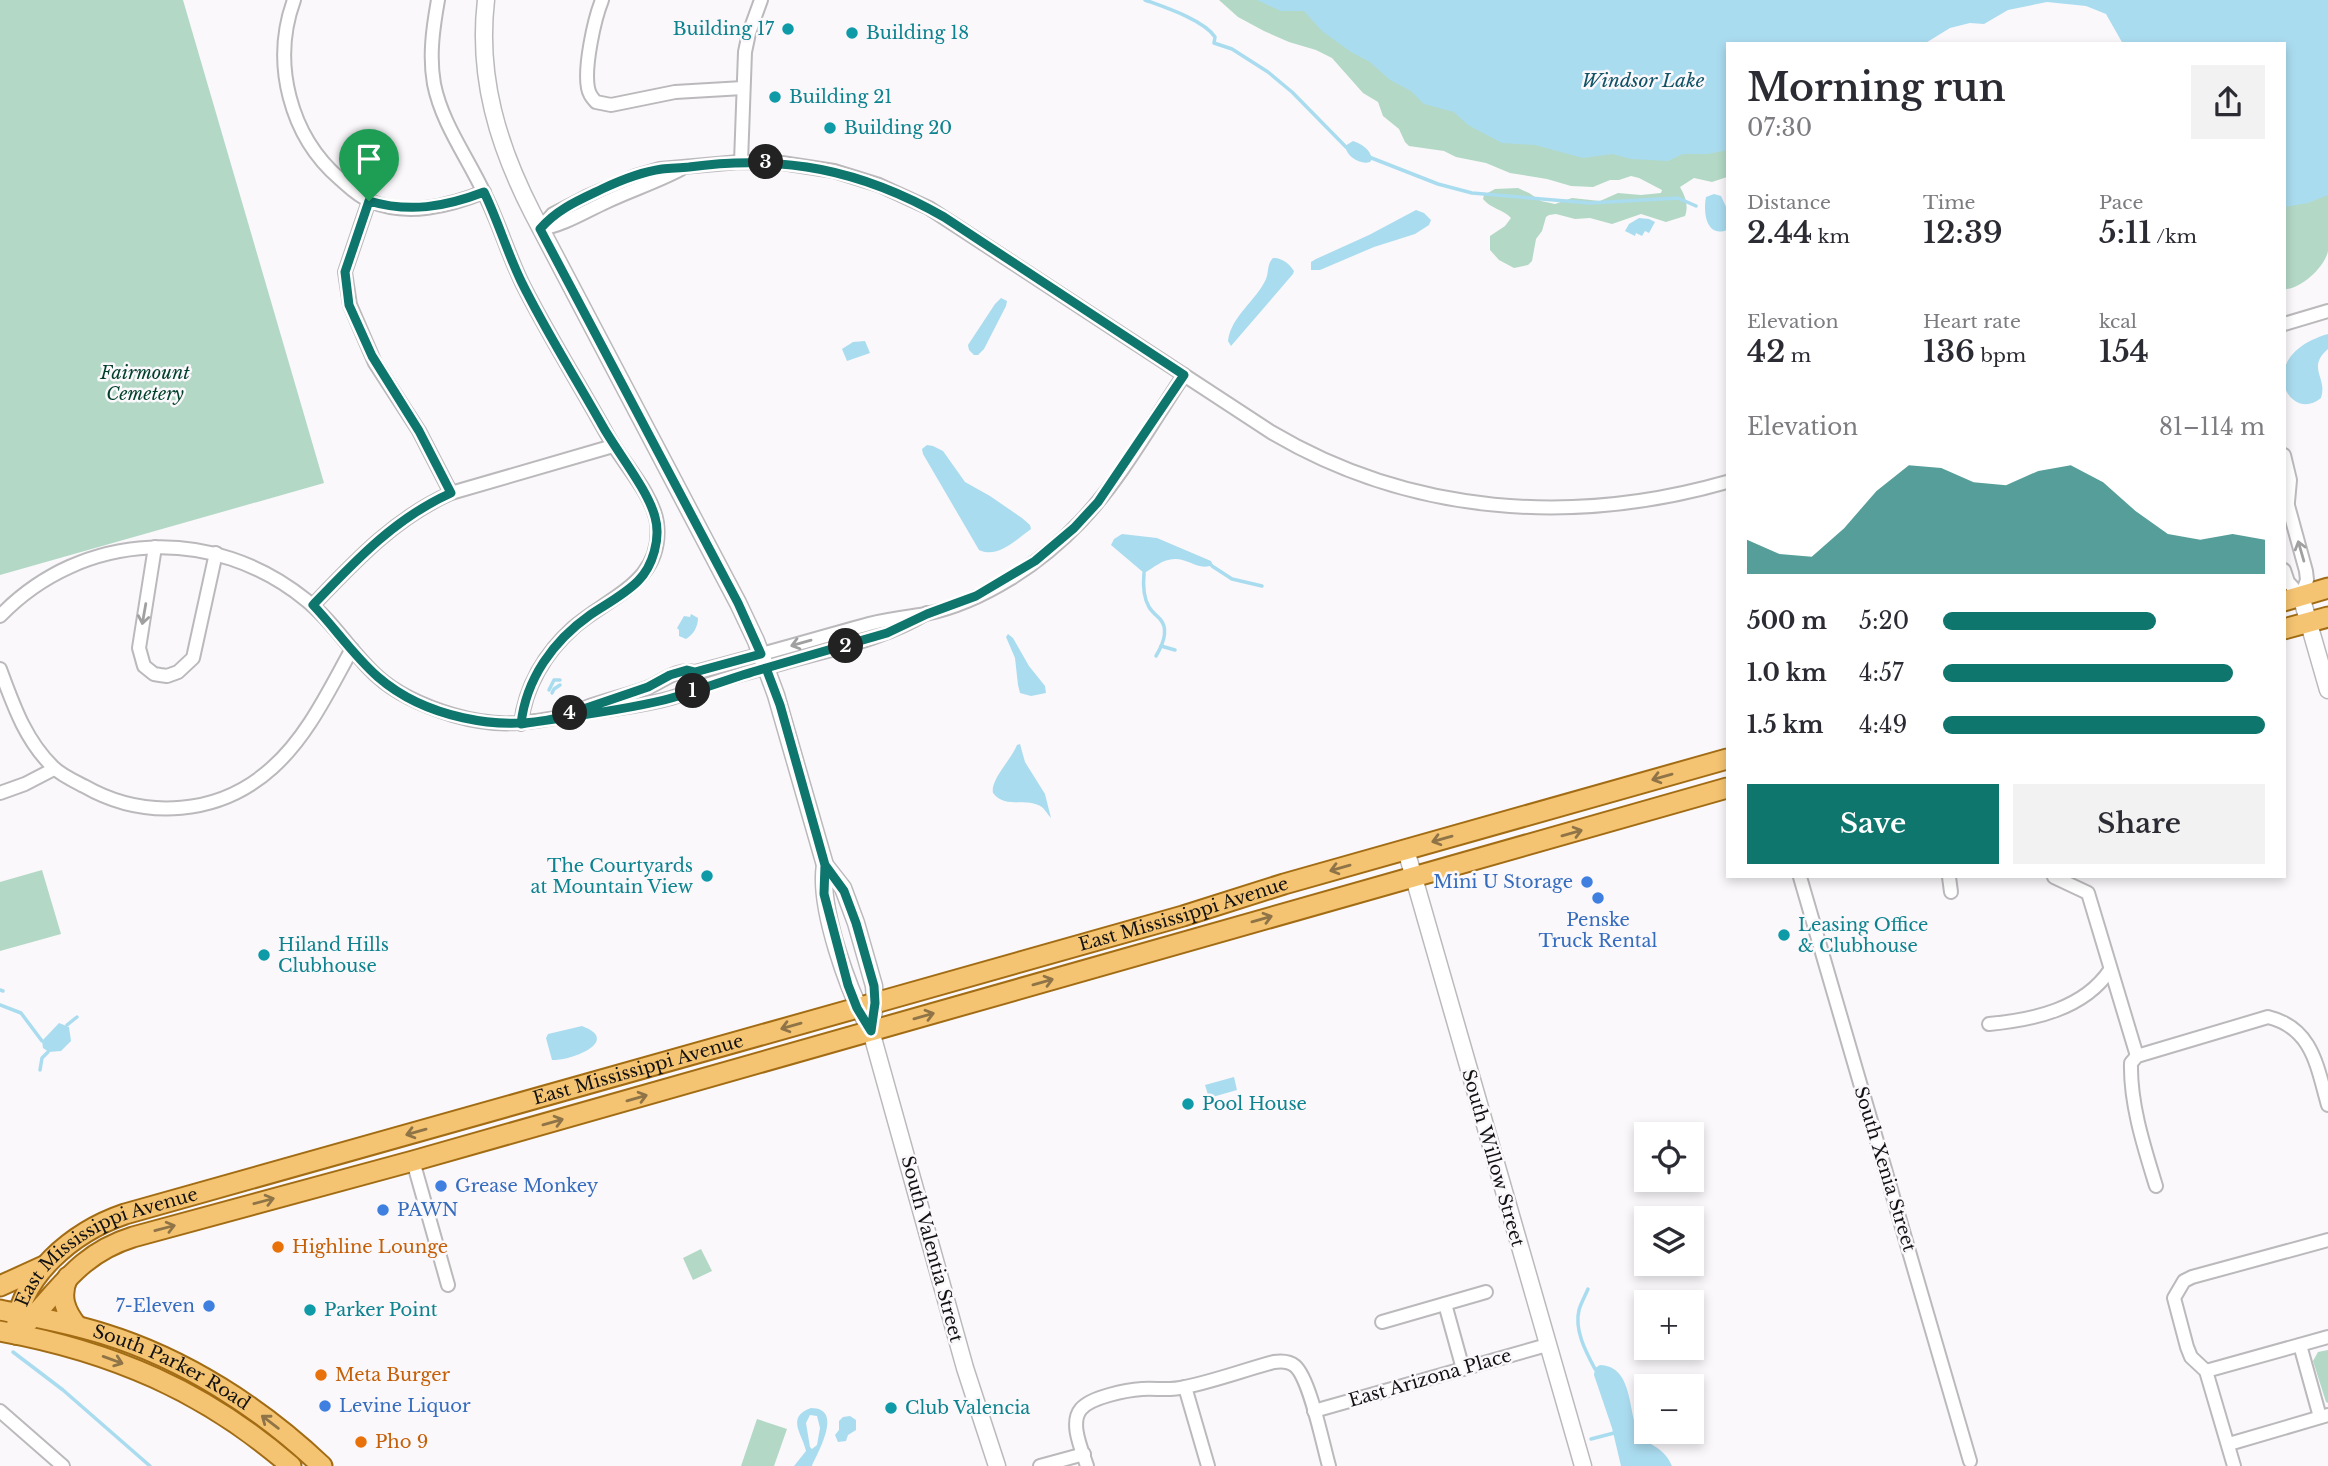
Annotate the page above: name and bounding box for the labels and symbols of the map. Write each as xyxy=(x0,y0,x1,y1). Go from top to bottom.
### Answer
place label: Building 17 xyxy=(673,18,775,40)
marker: Building 17 xyxy=(780,21,796,37)
place label: Building 18 xyxy=(866,22,969,44)
marker: Building 18 xyxy=(844,25,860,41)
water label: Windsor Lake xyxy=(1581,69,1705,92)
place label: Building 21 xyxy=(789,86,892,108)
marker: Building 21 xyxy=(767,89,783,105)
place label: Building 20 xyxy=(844,117,952,139)
marker: Building 20 xyxy=(822,120,838,136)
pin xyxy=(339,129,399,201)
pin: 3 xyxy=(748,144,784,180)
park label: Fairmount Cemetery xyxy=(99,362,190,405)
one-way arrow xyxy=(2294,540,2307,562)
one-way arrow xyxy=(137,602,150,625)
pin: 2 xyxy=(828,628,864,664)
one-way arrow xyxy=(791,637,813,650)
pin: 1 xyxy=(676,674,710,708)
pin: 4 xyxy=(552,696,588,730)
one-way arrow xyxy=(1651,772,1673,785)
one-way arrow xyxy=(1561,826,1583,839)
one-way arrow xyxy=(1432,834,1454,847)
place label: The Courtyards at Mountain View xyxy=(530,855,694,898)
one-way arrow xyxy=(1329,863,1351,876)
marker: The Courtyards at Mountain View xyxy=(699,868,715,884)
place label: Mini U Storage xyxy=(1433,871,1573,893)
street label: East Mississippi Avenue xyxy=(1076,872,1291,956)
marker: Mini U Storage xyxy=(1579,874,1595,890)
marker: Penske Truck Rental xyxy=(1590,890,1606,906)
place label: Penske Truck Rental xyxy=(1539,909,1658,952)
one-way arrow xyxy=(1250,912,1272,925)
place label: Leasing Office & Clubhouse xyxy=(1798,914,1928,957)
marker: Leasing Office & Clubhouse xyxy=(1776,927,1792,943)
place label: Hiland Hills Clubhouse xyxy=(278,934,389,977)
marker: Hiland Hills Clubhouse xyxy=(256,947,272,963)
one-way arrow xyxy=(1031,975,1054,988)
one-way arrow xyxy=(912,1009,935,1022)
one-way arrow xyxy=(781,1021,803,1034)
street label: East Mississippi Avenue xyxy=(531,1030,746,1110)
street label: South Willow Street xyxy=(1457,1067,1529,1249)
street label: South Xenia Street xyxy=(1849,1084,1921,1254)
one-way arrow xyxy=(625,1091,648,1104)
place label: Pool House xyxy=(1202,1093,1307,1115)
marker: Pool House xyxy=(1180,1096,1196,1112)
one-way arrow xyxy=(542,1114,564,1127)
one-way arrow xyxy=(406,1126,428,1139)
street label: South Valentia Street xyxy=(897,1153,968,1345)
place label: Grease Monkey xyxy=(455,1175,599,1197)
marker: Grease Monkey xyxy=(433,1178,449,1194)
street label: East Mississippi Avenue xyxy=(11,1183,200,1310)
one-way arrow xyxy=(252,1194,274,1207)
place label: PAWN xyxy=(397,1199,458,1221)
marker: PAWN xyxy=(375,1202,391,1218)
one-way arrow xyxy=(153,1221,176,1234)
place label: Highline Lounge xyxy=(292,1236,448,1258)
marker: Highline Lounge xyxy=(270,1239,286,1255)
place label: 7-Eleven xyxy=(116,1295,195,1317)
marker: 7-Eleven xyxy=(201,1298,217,1314)
place label: Parker Point xyxy=(324,1299,438,1321)
marker: Parker Point xyxy=(302,1302,318,1318)
street label: South Parker Road xyxy=(90,1320,254,1415)
street label: East Arizona Place xyxy=(1346,1344,1514,1412)
one-way arrow xyxy=(101,1354,123,1367)
place label: Meta Burger xyxy=(335,1364,451,1386)
marker: Meta Burger xyxy=(313,1367,329,1383)
place label: Levine Liquor xyxy=(339,1395,471,1417)
place label: Club Valencia xyxy=(905,1397,1030,1419)
marker: Levine Liquor xyxy=(317,1398,333,1414)
marker: Club Valencia xyxy=(883,1400,899,1416)
one-way arrow xyxy=(260,1415,279,1430)
place label: Pho 9 xyxy=(375,1431,428,1453)
marker: Pho 9 xyxy=(353,1434,369,1450)

